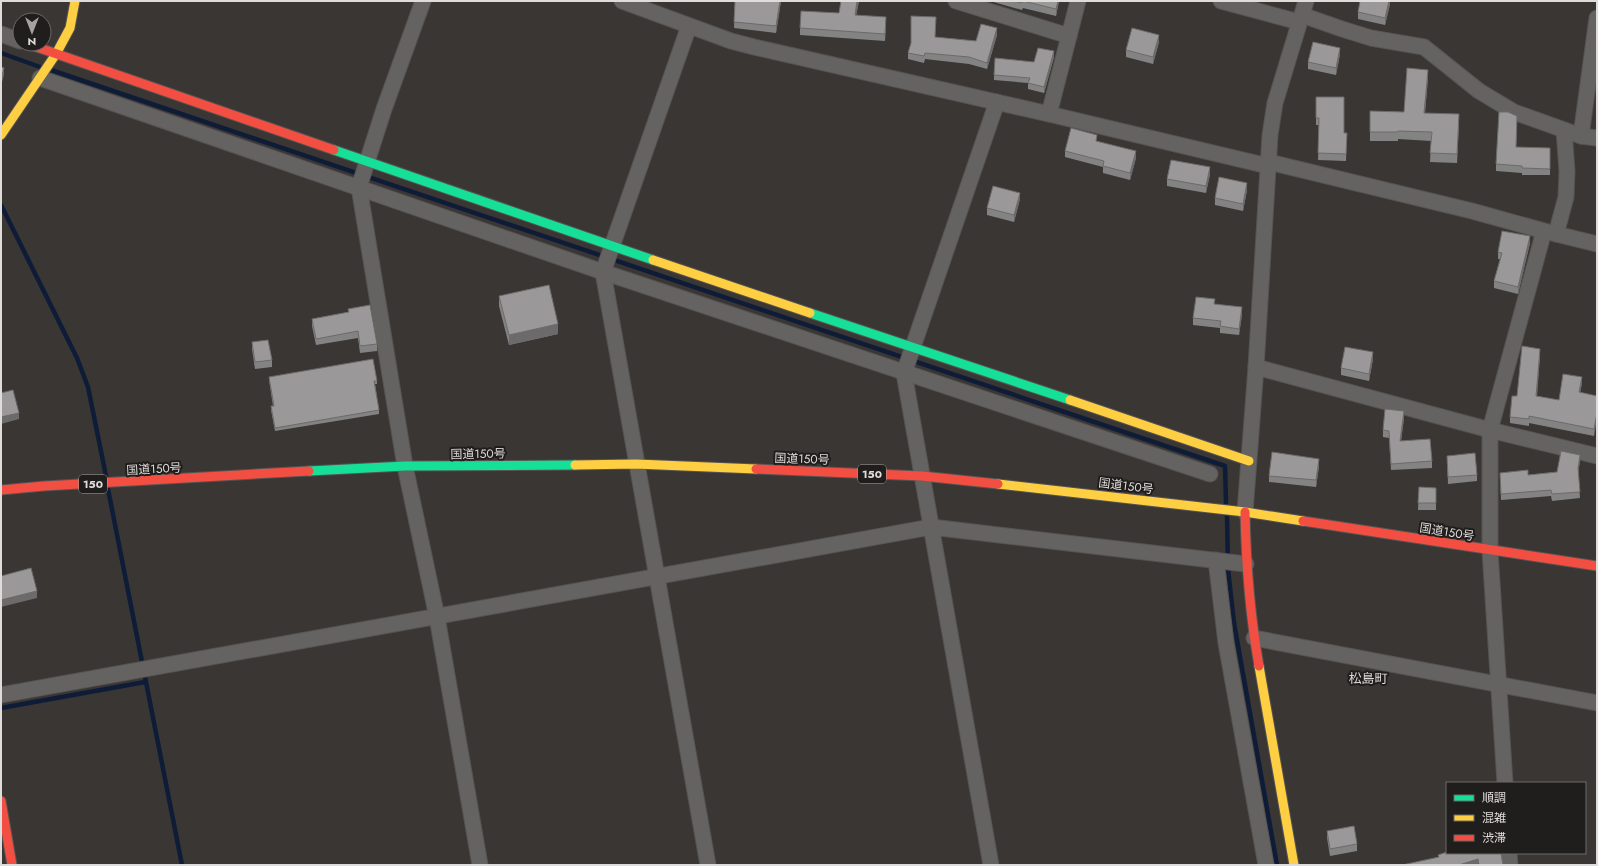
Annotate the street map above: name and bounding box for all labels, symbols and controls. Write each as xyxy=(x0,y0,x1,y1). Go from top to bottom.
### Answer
north arrow xyxy=(12,12,52,52)
text: N xyxy=(28,34,36,50)
street label: 国道150号 xyxy=(450,445,506,463)
street label: 国道150号 xyxy=(774,449,830,469)
street label: 国道150号 xyxy=(126,459,182,479)
road number: 150 xyxy=(858,465,886,483)
street label: 国道150号 xyxy=(1097,474,1155,498)
road number: 150 xyxy=(79,475,107,493)
street label: 国道150号 xyxy=(1418,519,1476,545)
district label: 松島町 xyxy=(1348,669,1388,688)
legend xyxy=(1446,782,1586,854)
text: 順調 xyxy=(1482,789,1506,807)
text: 混雑 xyxy=(1482,809,1506,827)
text: 渋滞 xyxy=(1482,829,1506,847)

